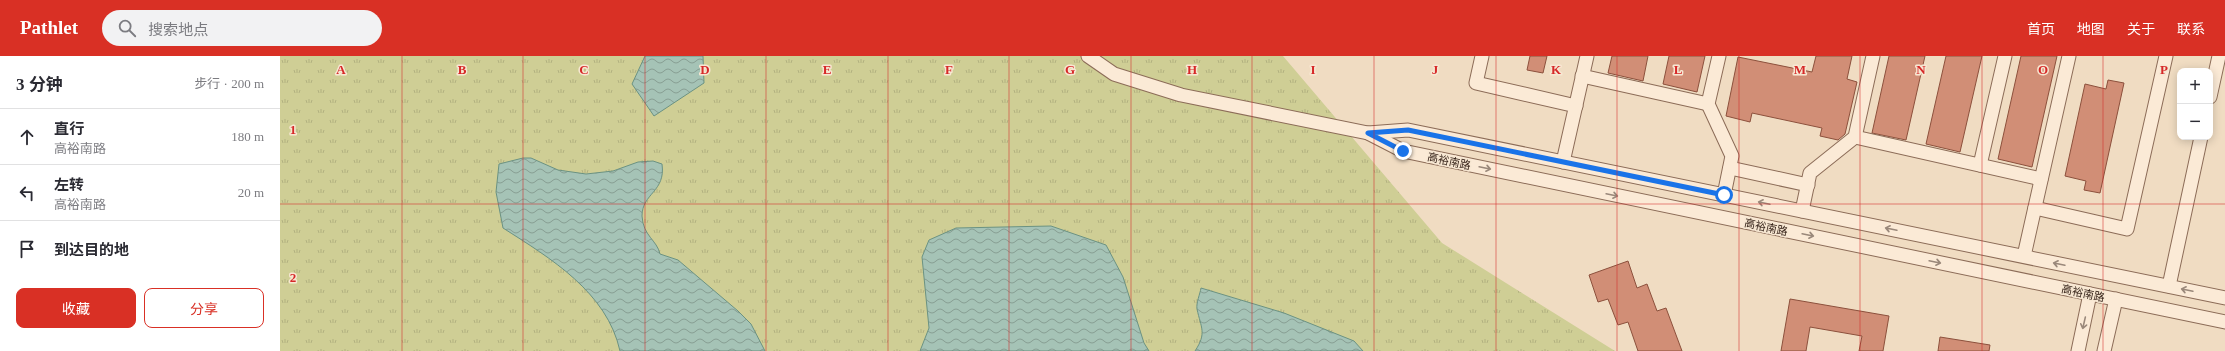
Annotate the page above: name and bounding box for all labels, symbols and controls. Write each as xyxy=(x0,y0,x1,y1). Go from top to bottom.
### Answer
search box xyxy=(102,10,382,46)
text: Pathlet xyxy=(20,17,78,38)
icon: search xyxy=(116,17,138,39)
text: 搜索地点 xyxy=(148,22,208,38)
text: 首页 xyxy=(2027,22,2055,37)
text: 地图 xyxy=(2077,22,2105,37)
text: 关于 xyxy=(2127,22,2155,37)
text: 联系 xyxy=(2177,22,2205,37)
text: A xyxy=(336,62,346,77)
text: B xyxy=(458,62,467,77)
text: C xyxy=(579,62,589,77)
text: D xyxy=(700,62,710,77)
text: E xyxy=(823,62,831,77)
text: F xyxy=(945,62,953,77)
text: G xyxy=(1065,62,1075,77)
text: H xyxy=(1187,62,1197,77)
text: I xyxy=(1310,62,1316,77)
text: J xyxy=(1432,62,1439,77)
text: K xyxy=(1551,62,1562,77)
text: L xyxy=(1674,62,1683,77)
text: M xyxy=(1794,62,1806,77)
text: N xyxy=(1916,62,1926,77)
text: O xyxy=(2038,62,2048,77)
text: P xyxy=(2160,62,2168,77)
map controls xyxy=(2177,68,2213,140)
button: + xyxy=(2177,68,2213,104)
text: 3 分钟 xyxy=(16,75,63,94)
text: 步行 · 200 m xyxy=(194,76,264,91)
button: − xyxy=(2177,104,2213,140)
text: 直行 xyxy=(54,121,84,137)
text: 1 xyxy=(290,122,296,137)
icon: ahead xyxy=(16,126,38,148)
text: 180 m xyxy=(231,129,264,144)
text: 高裕南路 xyxy=(54,141,106,156)
route end xyxy=(1394,142,1412,160)
street label: 高裕南路 xyxy=(1426,151,1472,171)
one-way arrow xyxy=(1478,164,1491,172)
text: 左转 xyxy=(54,177,84,193)
icon: left xyxy=(16,182,38,204)
text: 20 m xyxy=(238,185,264,200)
route start xyxy=(1715,186,1733,204)
one-way arrow xyxy=(1605,191,1618,199)
text: 高裕南路 xyxy=(54,197,106,212)
one-way arrow xyxy=(1758,199,1771,207)
street label: 高裕南路 xyxy=(1743,217,1789,237)
one-way arrow xyxy=(1885,225,1898,233)
one-way arrow xyxy=(1801,232,1814,240)
icon: arrive xyxy=(16,238,38,260)
text: 到达目的地 xyxy=(54,242,129,258)
one-way arrow xyxy=(1928,258,1941,266)
one-way arrow xyxy=(2053,259,2066,267)
text: 2 xyxy=(290,270,296,285)
street label: 高裕南路 xyxy=(2060,283,2106,303)
one-way arrow xyxy=(2181,286,2194,294)
button: 收藏 xyxy=(16,288,136,328)
button: 分享 xyxy=(144,288,264,328)
one-way arrow xyxy=(2080,316,2088,329)

